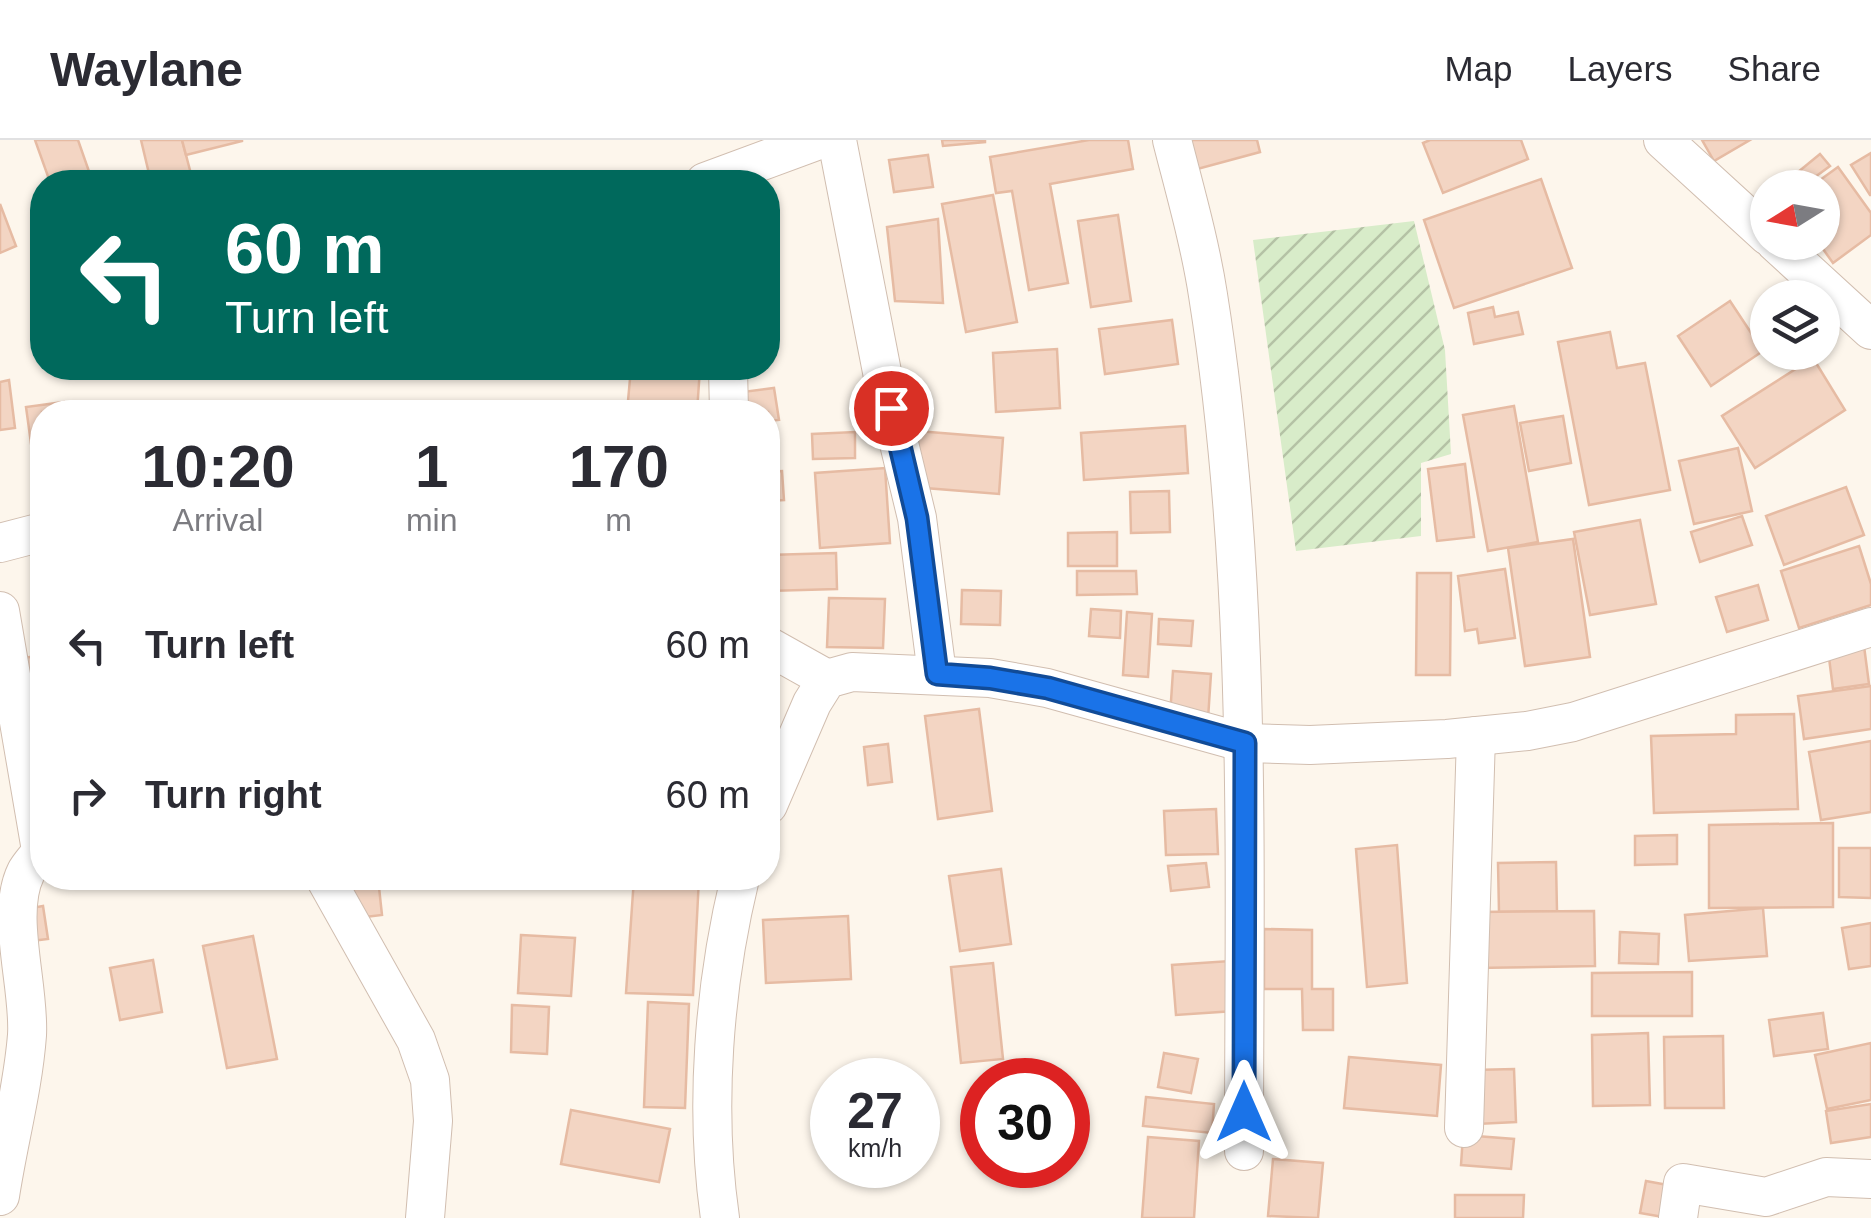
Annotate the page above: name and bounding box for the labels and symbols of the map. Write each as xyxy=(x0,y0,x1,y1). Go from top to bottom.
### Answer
north arrow xyxy=(1750,170,1840,260)
pin xyxy=(849,366,934,451)
speed limit sign: 30 xyxy=(960,1058,1090,1188)
position arrow xyxy=(1192,1060,1296,1164)

